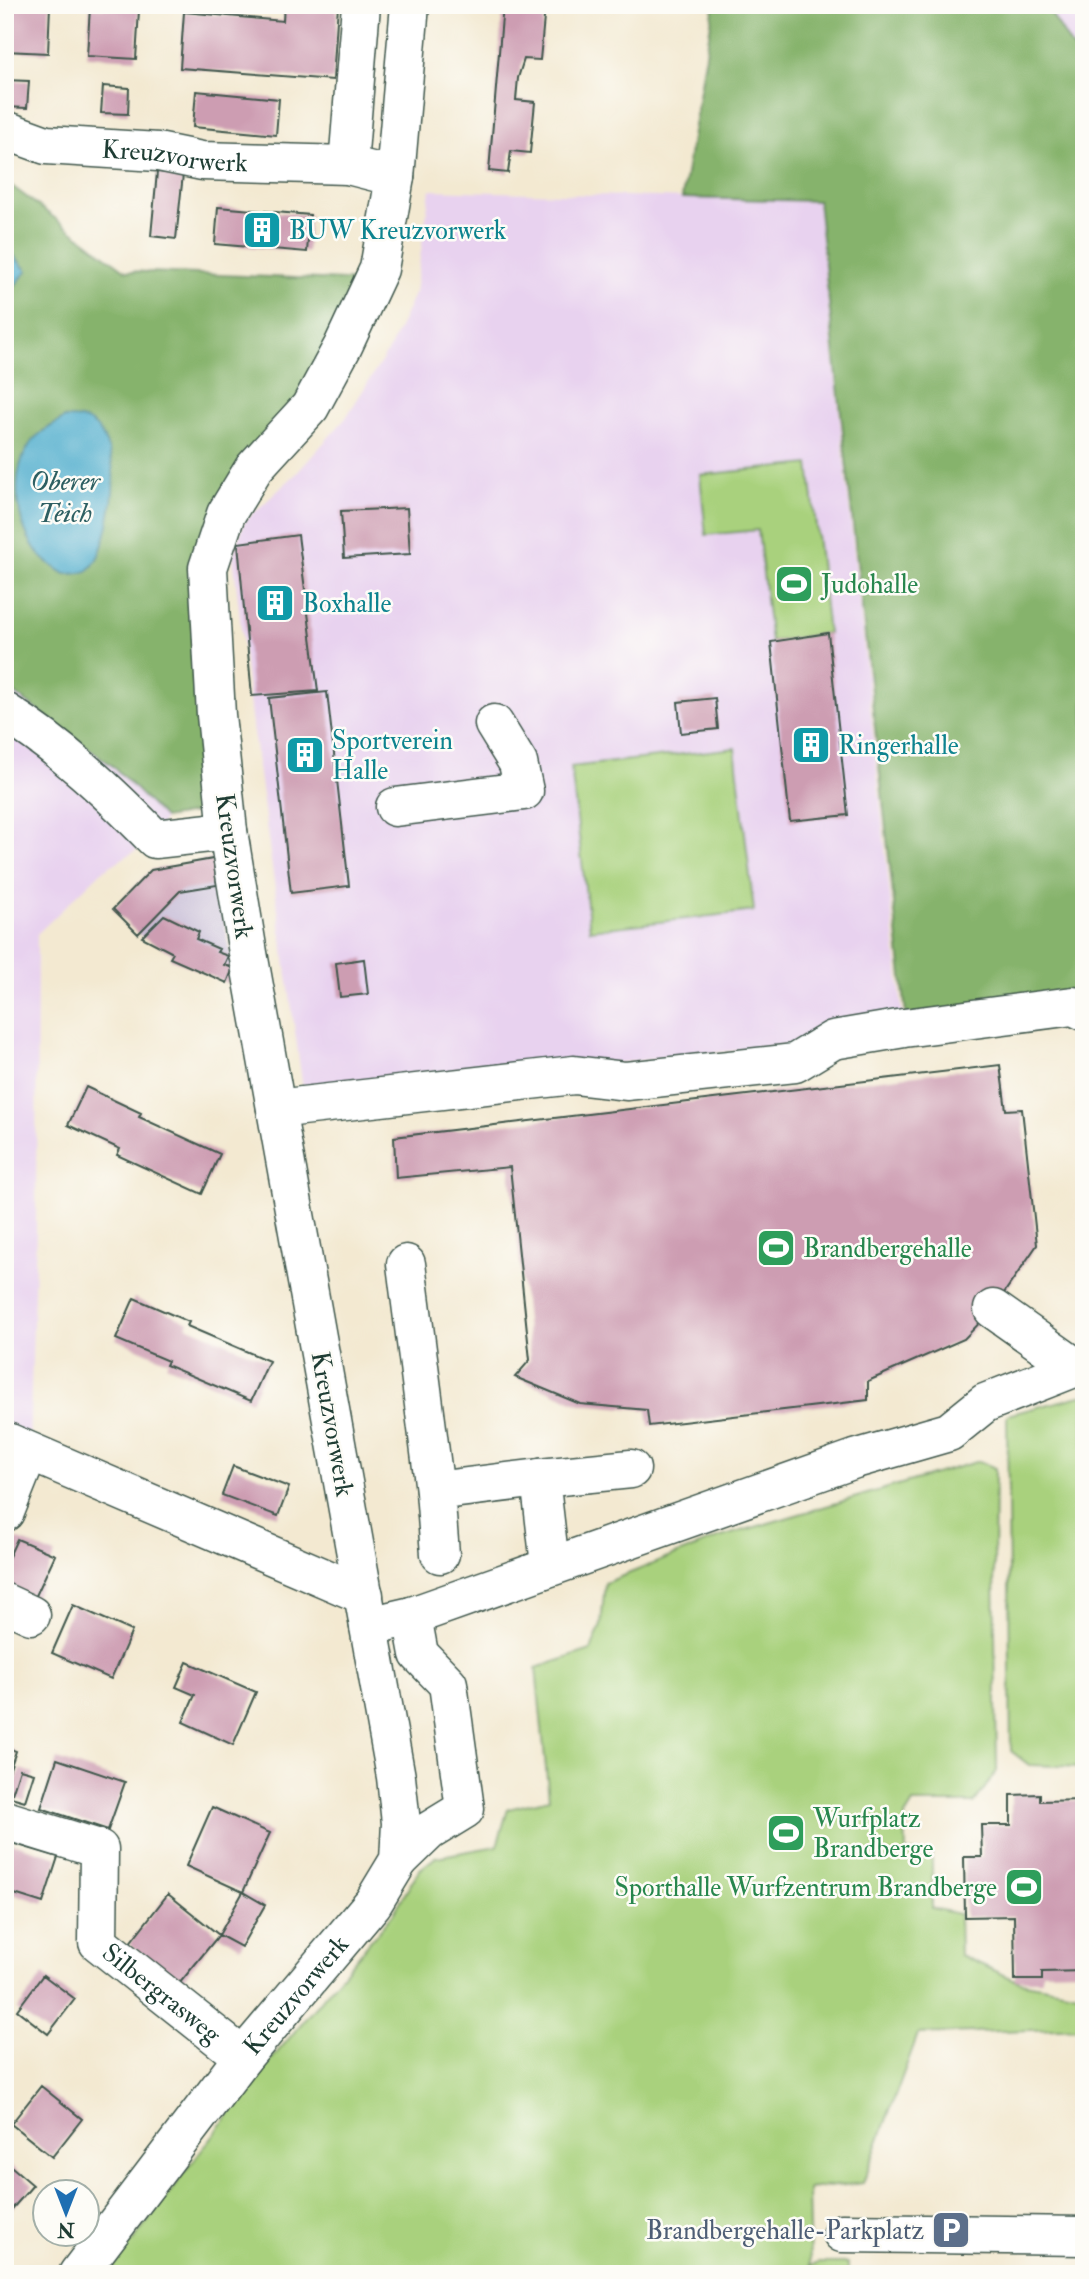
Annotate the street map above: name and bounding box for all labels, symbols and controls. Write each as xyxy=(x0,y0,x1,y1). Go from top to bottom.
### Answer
street label: Kreuzvorwerk xyxy=(101,134,249,179)
building icon: BUW Kreuzvorwerk xyxy=(241,209,283,251)
place label: BUW Kreuzvorwerk xyxy=(289,215,507,247)
water label: Oberer Teich xyxy=(30,464,102,531)
sports icon: Judohalle xyxy=(773,563,815,605)
place label: Judohalle xyxy=(820,569,918,601)
building icon: Boxhalle xyxy=(254,582,296,624)
place label: Boxhalle xyxy=(302,588,391,620)
building icon: Ringerhalle xyxy=(790,724,832,766)
place label: Sportverein Halle xyxy=(332,725,453,787)
place label: Ringerhalle xyxy=(838,730,959,762)
building icon: Sportverein Halle xyxy=(284,734,326,776)
street label: Kreuzvorwerk xyxy=(208,791,260,942)
sports icon: Brandbergehalle xyxy=(755,1227,797,1269)
place label: Brandbergehalle xyxy=(803,1233,972,1265)
street label: Kreuzvorwerk xyxy=(304,1349,361,1500)
place label: Wurfplatz Brandberge xyxy=(812,1803,933,1865)
sports icon: Wurfplatz Brandberge xyxy=(765,1812,807,1854)
sports icon: Sporthalle Wurfzentrum Brandberge xyxy=(1003,1866,1045,1908)
place label: Sporthalle Wurfzentrum Brandberge xyxy=(615,1872,997,1905)
street label: Kreuzvorwerk xyxy=(237,1929,356,2062)
street label: Silbergrasweg xyxy=(95,1937,228,2051)
north arrow xyxy=(32,2178,102,2248)
parking icon: Brandbergehalle-Parkplatz xyxy=(930,2209,972,2251)
place label: Brandbergehalle-Parkplatz xyxy=(646,2215,924,2248)
text: N xyxy=(57,2217,76,2241)

